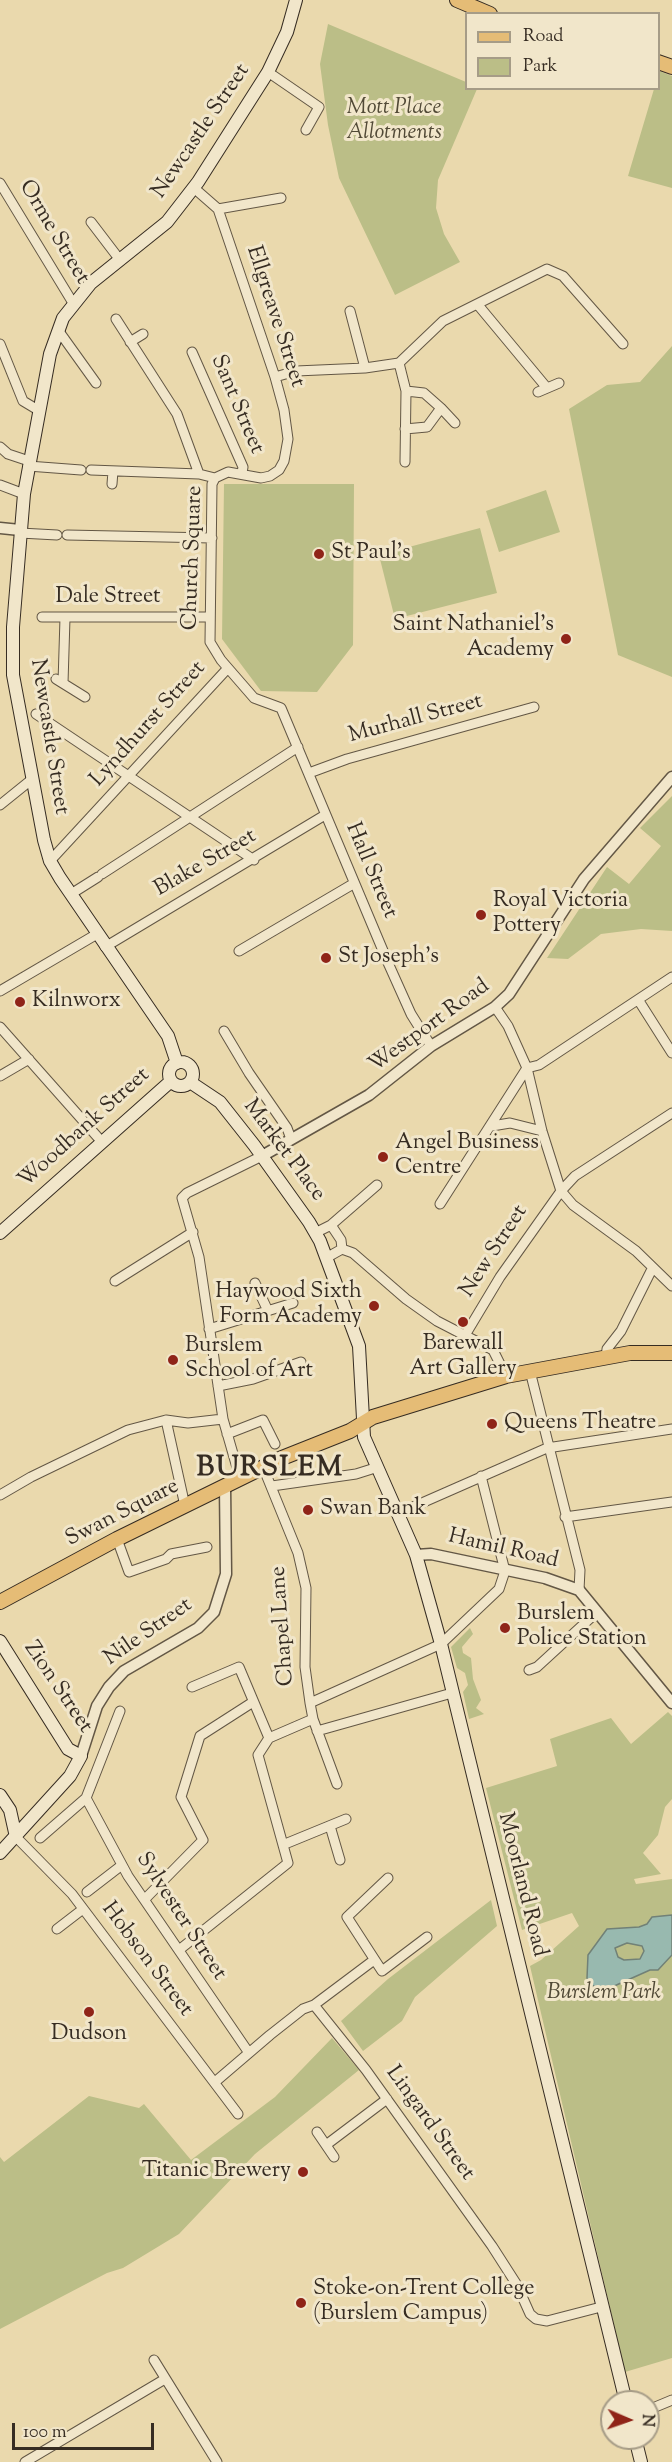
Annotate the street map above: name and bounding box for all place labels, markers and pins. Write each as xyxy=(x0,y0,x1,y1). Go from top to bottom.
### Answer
place label: St Paul's xyxy=(331,541,411,567)
marker: St Paul's xyxy=(312,547,326,561)
place label: Saint Nathaniel's Academy xyxy=(393,613,554,664)
marker: Saint Nathaniel's Academy xyxy=(559,632,573,646)
place label: Royal Victoria Pottery xyxy=(493,889,628,940)
marker: Royal Victoria Pottery xyxy=(474,908,488,922)
place label: St Joseph's xyxy=(338,945,439,971)
marker: St Joseph's xyxy=(319,951,333,965)
place label: Kilnworx xyxy=(32,989,121,1015)
marker: Kilnworx xyxy=(13,995,27,1009)
place label: Angel Business Centre xyxy=(395,1131,539,1182)
marker: Angel Business Centre xyxy=(376,1150,390,1164)
place label: Haywood Sixth Form Academy xyxy=(215,1280,362,1332)
marker: Haywood Sixth Form Academy xyxy=(367,1299,381,1313)
marker: Barewall Art Gallery xyxy=(456,1315,470,1329)
place label: Barewall Art Gallery xyxy=(409,1332,517,1384)
place label: Burslem School of Art xyxy=(185,1334,313,1386)
marker: Burslem School of Art xyxy=(166,1353,180,1367)
place label: Queens Theatre xyxy=(504,1411,656,1437)
marker: Queens Theatre xyxy=(485,1417,499,1431)
place label: Swan Bank xyxy=(320,1497,426,1523)
marker: Swan Bank xyxy=(301,1503,315,1517)
place label: Burslem Police Station xyxy=(517,1602,647,1654)
marker: Burslem Police Station xyxy=(498,1621,512,1635)
marker: Dudson xyxy=(82,2005,96,2019)
place label: Dudson xyxy=(51,2022,127,2048)
place label: Titanic Brewery xyxy=(142,2159,291,2185)
marker: Titanic Brewery xyxy=(296,2165,310,2179)
place label: Stoke-on-Trent College (Burslem Campus) xyxy=(313,2277,534,2328)
marker: Stoke-on-Trent College (Burslem Campus) xyxy=(294,2296,308,2310)

